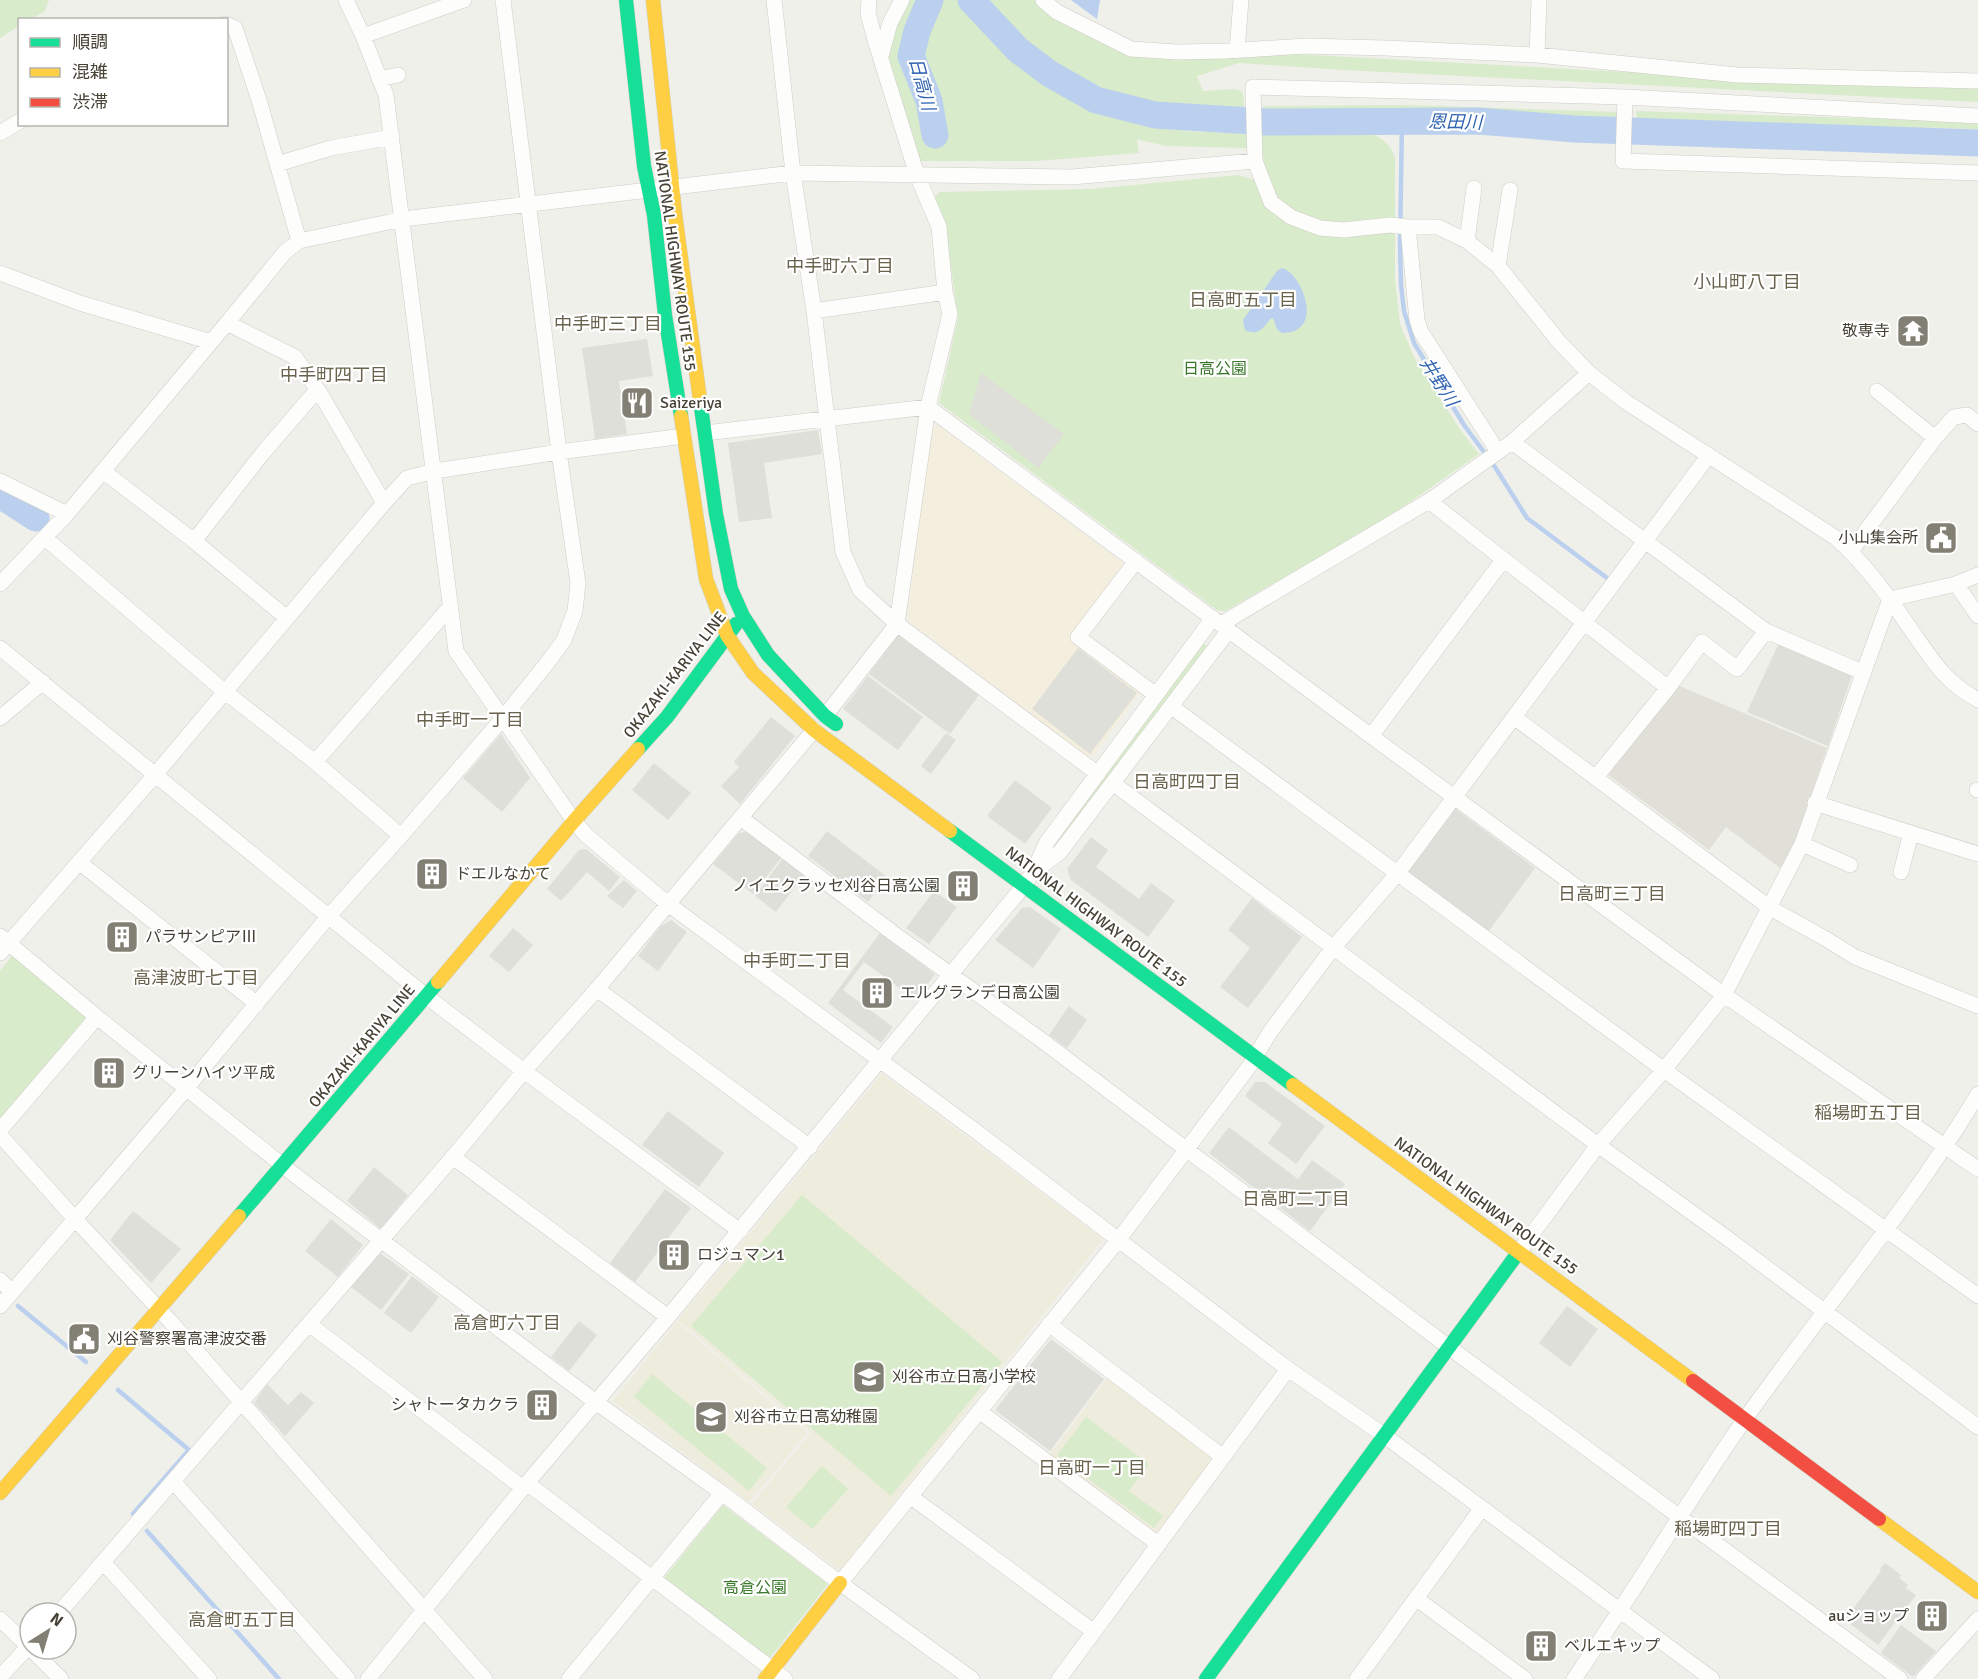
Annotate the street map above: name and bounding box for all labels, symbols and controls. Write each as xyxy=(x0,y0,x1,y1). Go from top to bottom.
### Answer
legend xyxy=(18,18,228,126)
text: 順調 xyxy=(72,31,108,53)
water label: 日高川 xyxy=(904,55,940,115)
text: 混雑 xyxy=(72,61,108,83)
text: 渋滞 xyxy=(72,91,108,113)
water label: 恩田川 xyxy=(1428,111,1484,134)
street label: NATIONAL HIGHWAY ROUTE 155 xyxy=(650,149,700,373)
district label: 中手町六丁目 xyxy=(786,255,894,277)
district label: 小山町八丁目 xyxy=(1693,271,1801,293)
district label: 日高町五丁目 xyxy=(1189,289,1297,311)
district label: 中手町三丁目 xyxy=(554,313,662,335)
temple icon: 敬専寺 xyxy=(1895,313,1931,349)
place label: 敬専寺 xyxy=(1842,321,1890,341)
water label: 井野川 xyxy=(1415,353,1464,412)
park label: 日高公園 xyxy=(1183,359,1247,379)
district label: 中手町四丁目 xyxy=(280,364,388,386)
restaurant icon: Saizeriya xyxy=(619,385,655,421)
place label: Saizeriya xyxy=(660,393,722,413)
public building icon: 小山集会所 xyxy=(1923,520,1959,556)
place label: 小山集会所 xyxy=(1838,528,1918,548)
street label: OKAZAKI-KARIYA LINE xyxy=(619,608,731,742)
district label: 中手町一丁目 xyxy=(416,709,524,731)
district label: 日高町四丁目 xyxy=(1133,771,1241,793)
street label: NATIONAL HIGHWAY ROUTE 155 xyxy=(1001,842,1191,992)
building icon: ドエルなかて xyxy=(414,856,450,892)
place label: ドエルなかて xyxy=(455,864,551,884)
building icon: ノイエクラッセ刈谷日高公園 xyxy=(945,868,981,904)
place label: ノイエクラッセ刈谷日高公園 xyxy=(732,876,940,896)
district label: 日高町三丁目 xyxy=(1558,883,1666,905)
building icon: パラサンピアⅢ xyxy=(104,919,140,955)
place label: パラサンピアⅢ xyxy=(145,927,257,947)
district label: 中手町二丁目 xyxy=(743,950,851,972)
district label: 高津波町七丁目 xyxy=(133,967,259,989)
building icon: エルグランデ日高公園 xyxy=(859,975,895,1011)
street label: OKAZAKI-KARIYA LINE xyxy=(304,980,420,1112)
place label: エルグランデ日高公園 xyxy=(900,983,1060,1003)
building icon: グリーンハイツ平成 xyxy=(91,1055,127,1091)
place label: グリーンハイツ平成 xyxy=(132,1063,275,1083)
district label: 稲場町五丁目 xyxy=(1814,1102,1922,1124)
street label: NATIONAL HIGHWAY ROUTE 155 xyxy=(1390,1133,1582,1279)
district label: 日高町二丁目 xyxy=(1242,1188,1350,1210)
building icon: ロジュマン1 xyxy=(656,1237,692,1273)
place label: ロジュマン1 xyxy=(697,1245,785,1265)
district label: 高倉町六丁目 xyxy=(453,1312,561,1334)
public building icon: 刈谷警察署高津波交番 xyxy=(66,1321,102,1357)
place label: 刈谷警察署高津波交番 xyxy=(107,1329,267,1349)
school or university icon: 刈谷市立日高小学校 xyxy=(851,1359,887,1395)
place label: 刈谷市立日高小学校 xyxy=(892,1367,1036,1387)
building icon: シャトータカクラ xyxy=(524,1387,560,1423)
place label: シャトータカクラ xyxy=(391,1395,519,1415)
school or university icon: 刈谷市立日高幼稚園 xyxy=(693,1399,729,1435)
place label: 刈谷市立日高幼稚園 xyxy=(734,1407,878,1427)
district label: 日高町一丁目 xyxy=(1038,1457,1146,1479)
district label: 稲場町四丁目 xyxy=(1674,1518,1782,1540)
park label: 高倉公園 xyxy=(723,1578,787,1598)
building icon: auショップ xyxy=(1914,1598,1950,1634)
north arrow xyxy=(18,1601,78,1661)
place label: auショップ xyxy=(1828,1606,1909,1626)
text: N xyxy=(46,1608,67,1631)
district label: 高倉町五丁目 xyxy=(188,1609,296,1631)
building icon: ベルエキップ xyxy=(1523,1628,1559,1664)
place label: ベルエキップ xyxy=(1564,1636,1660,1656)

